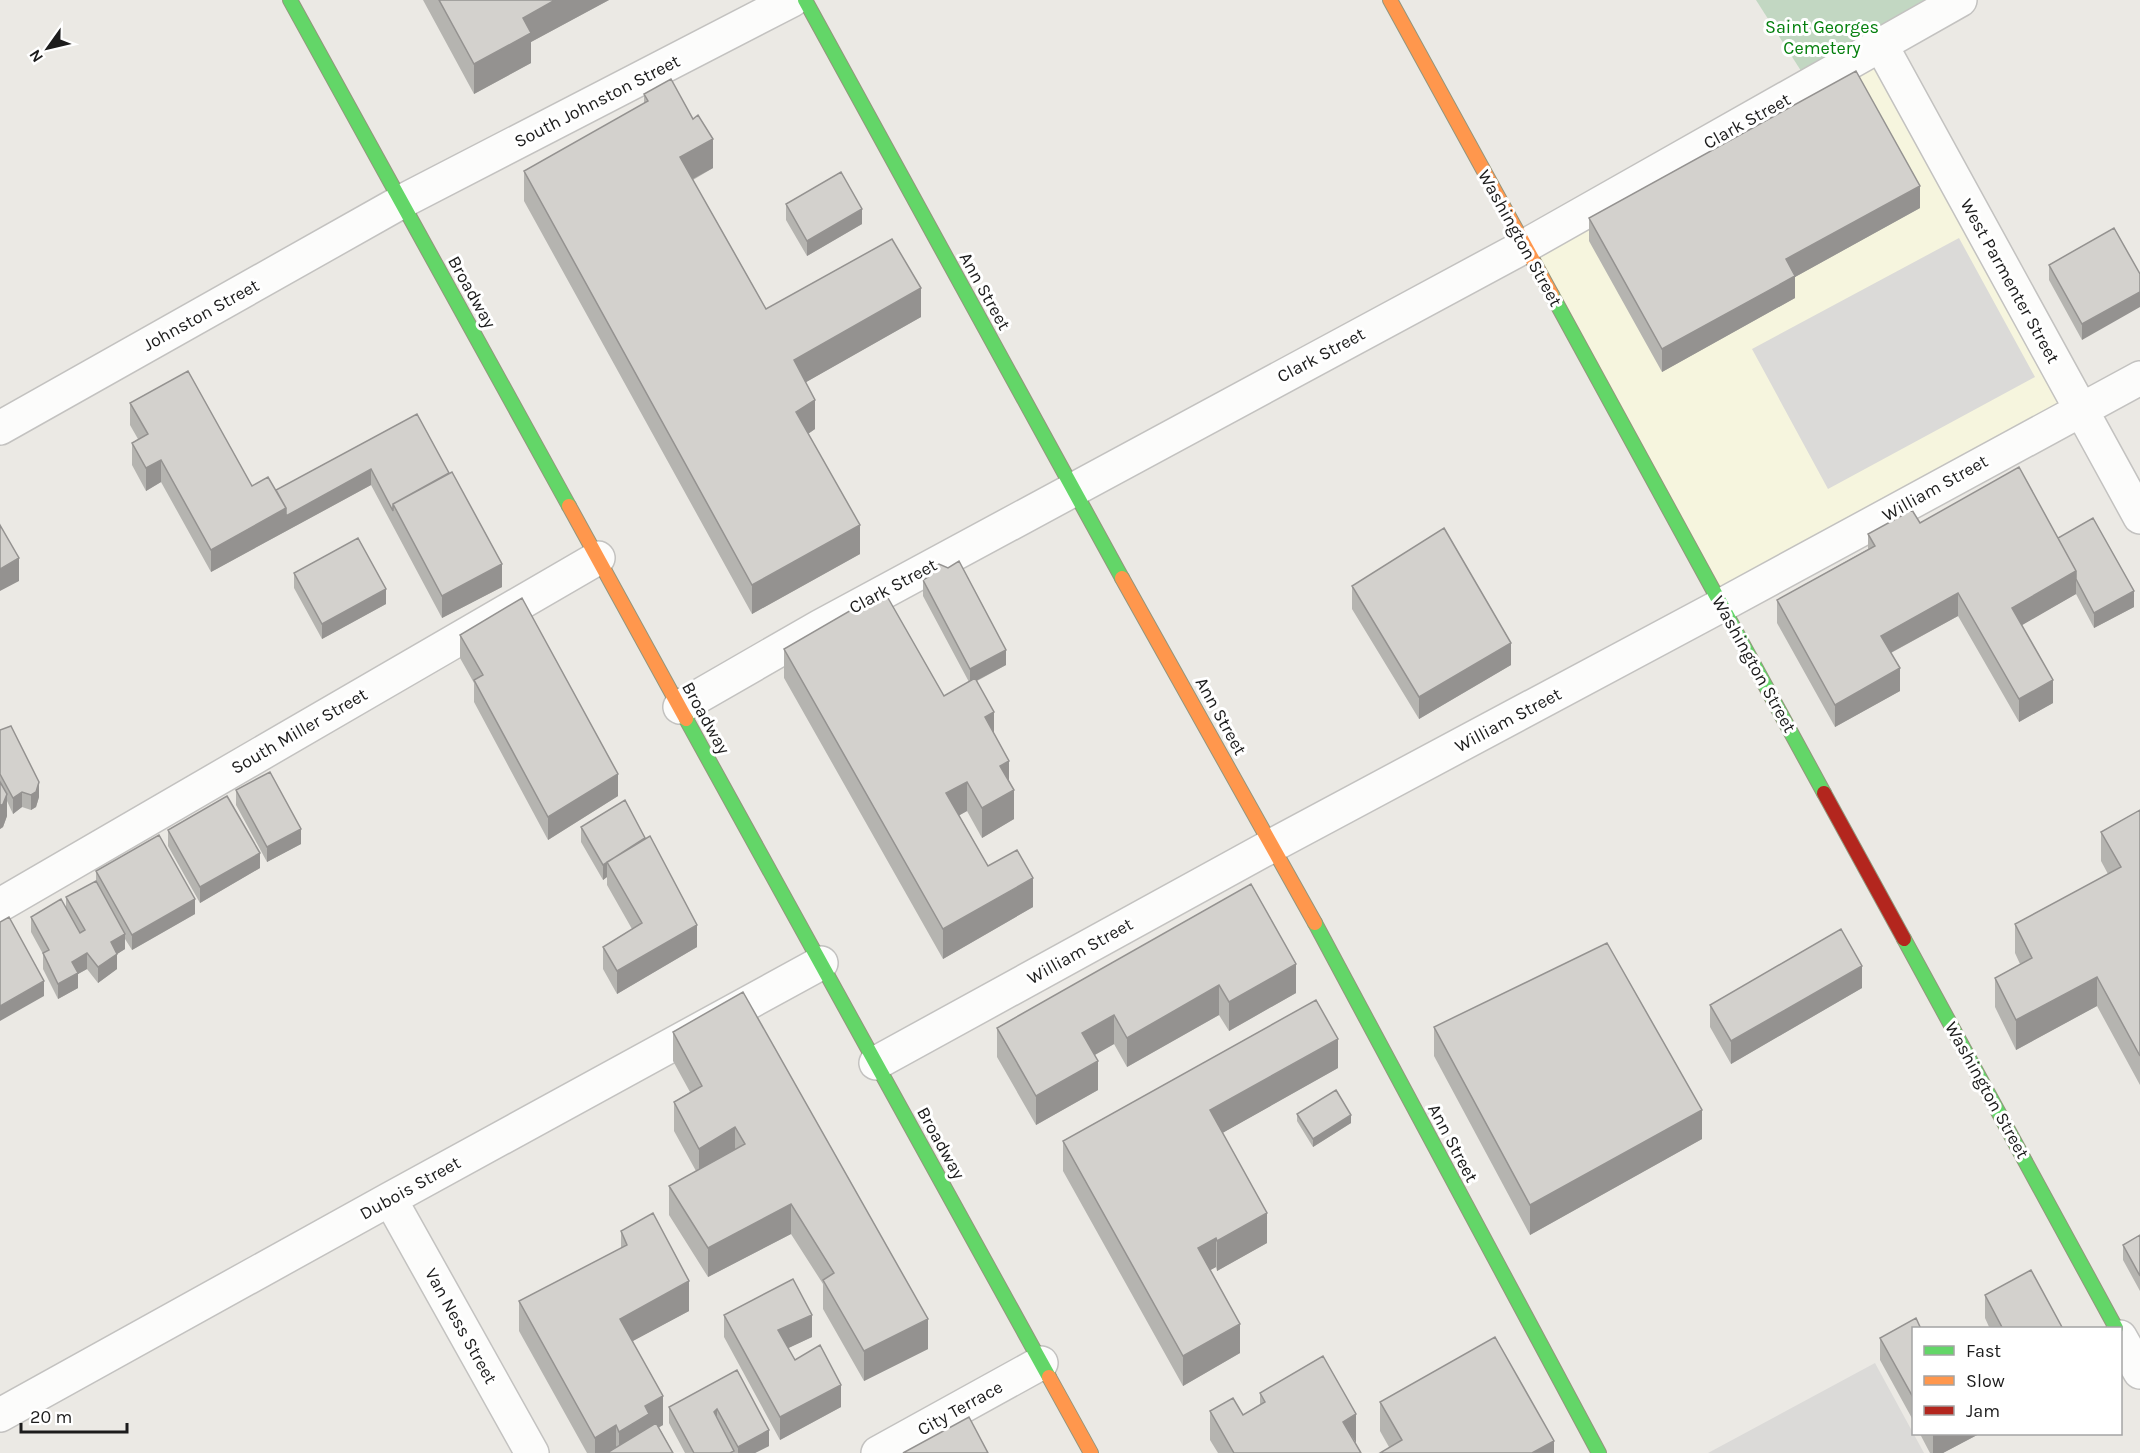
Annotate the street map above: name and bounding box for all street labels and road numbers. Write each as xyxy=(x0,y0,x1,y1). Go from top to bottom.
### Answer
street label: South Johnston Street xyxy=(510,50,684,152)
street label: Clark Street xyxy=(1700,88,1795,154)
street label: Washington Street xyxy=(1473,166,1567,311)
street label: West Parmenter Street xyxy=(1956,195,2065,367)
street label: Ann Street xyxy=(955,248,1016,334)
street label: Broadway xyxy=(443,252,501,333)
street label: Johnston Street xyxy=(139,274,263,356)
street label: Clark Street xyxy=(1273,323,1369,387)
street label: William Street xyxy=(1878,450,1992,526)
street label: Clark Street xyxy=(845,554,941,618)
street label: Washington Street xyxy=(1707,592,1801,737)
street label: Ann Street xyxy=(1191,673,1252,759)
street label: Broadway xyxy=(677,678,735,759)
street label: South Miller Street xyxy=(227,683,371,779)
street label: William Street xyxy=(1451,683,1565,757)
street label: William Street xyxy=(1023,913,1137,989)
street label: Washington Street xyxy=(1940,1018,2034,1163)
street label: Ann Street xyxy=(1423,1100,1483,1186)
street label: Broadway xyxy=(912,1103,970,1184)
street label: Dubois Street xyxy=(356,1151,464,1225)
street label: Van Ness Street xyxy=(420,1264,502,1388)
street label: City Terrace xyxy=(913,1376,1007,1440)

